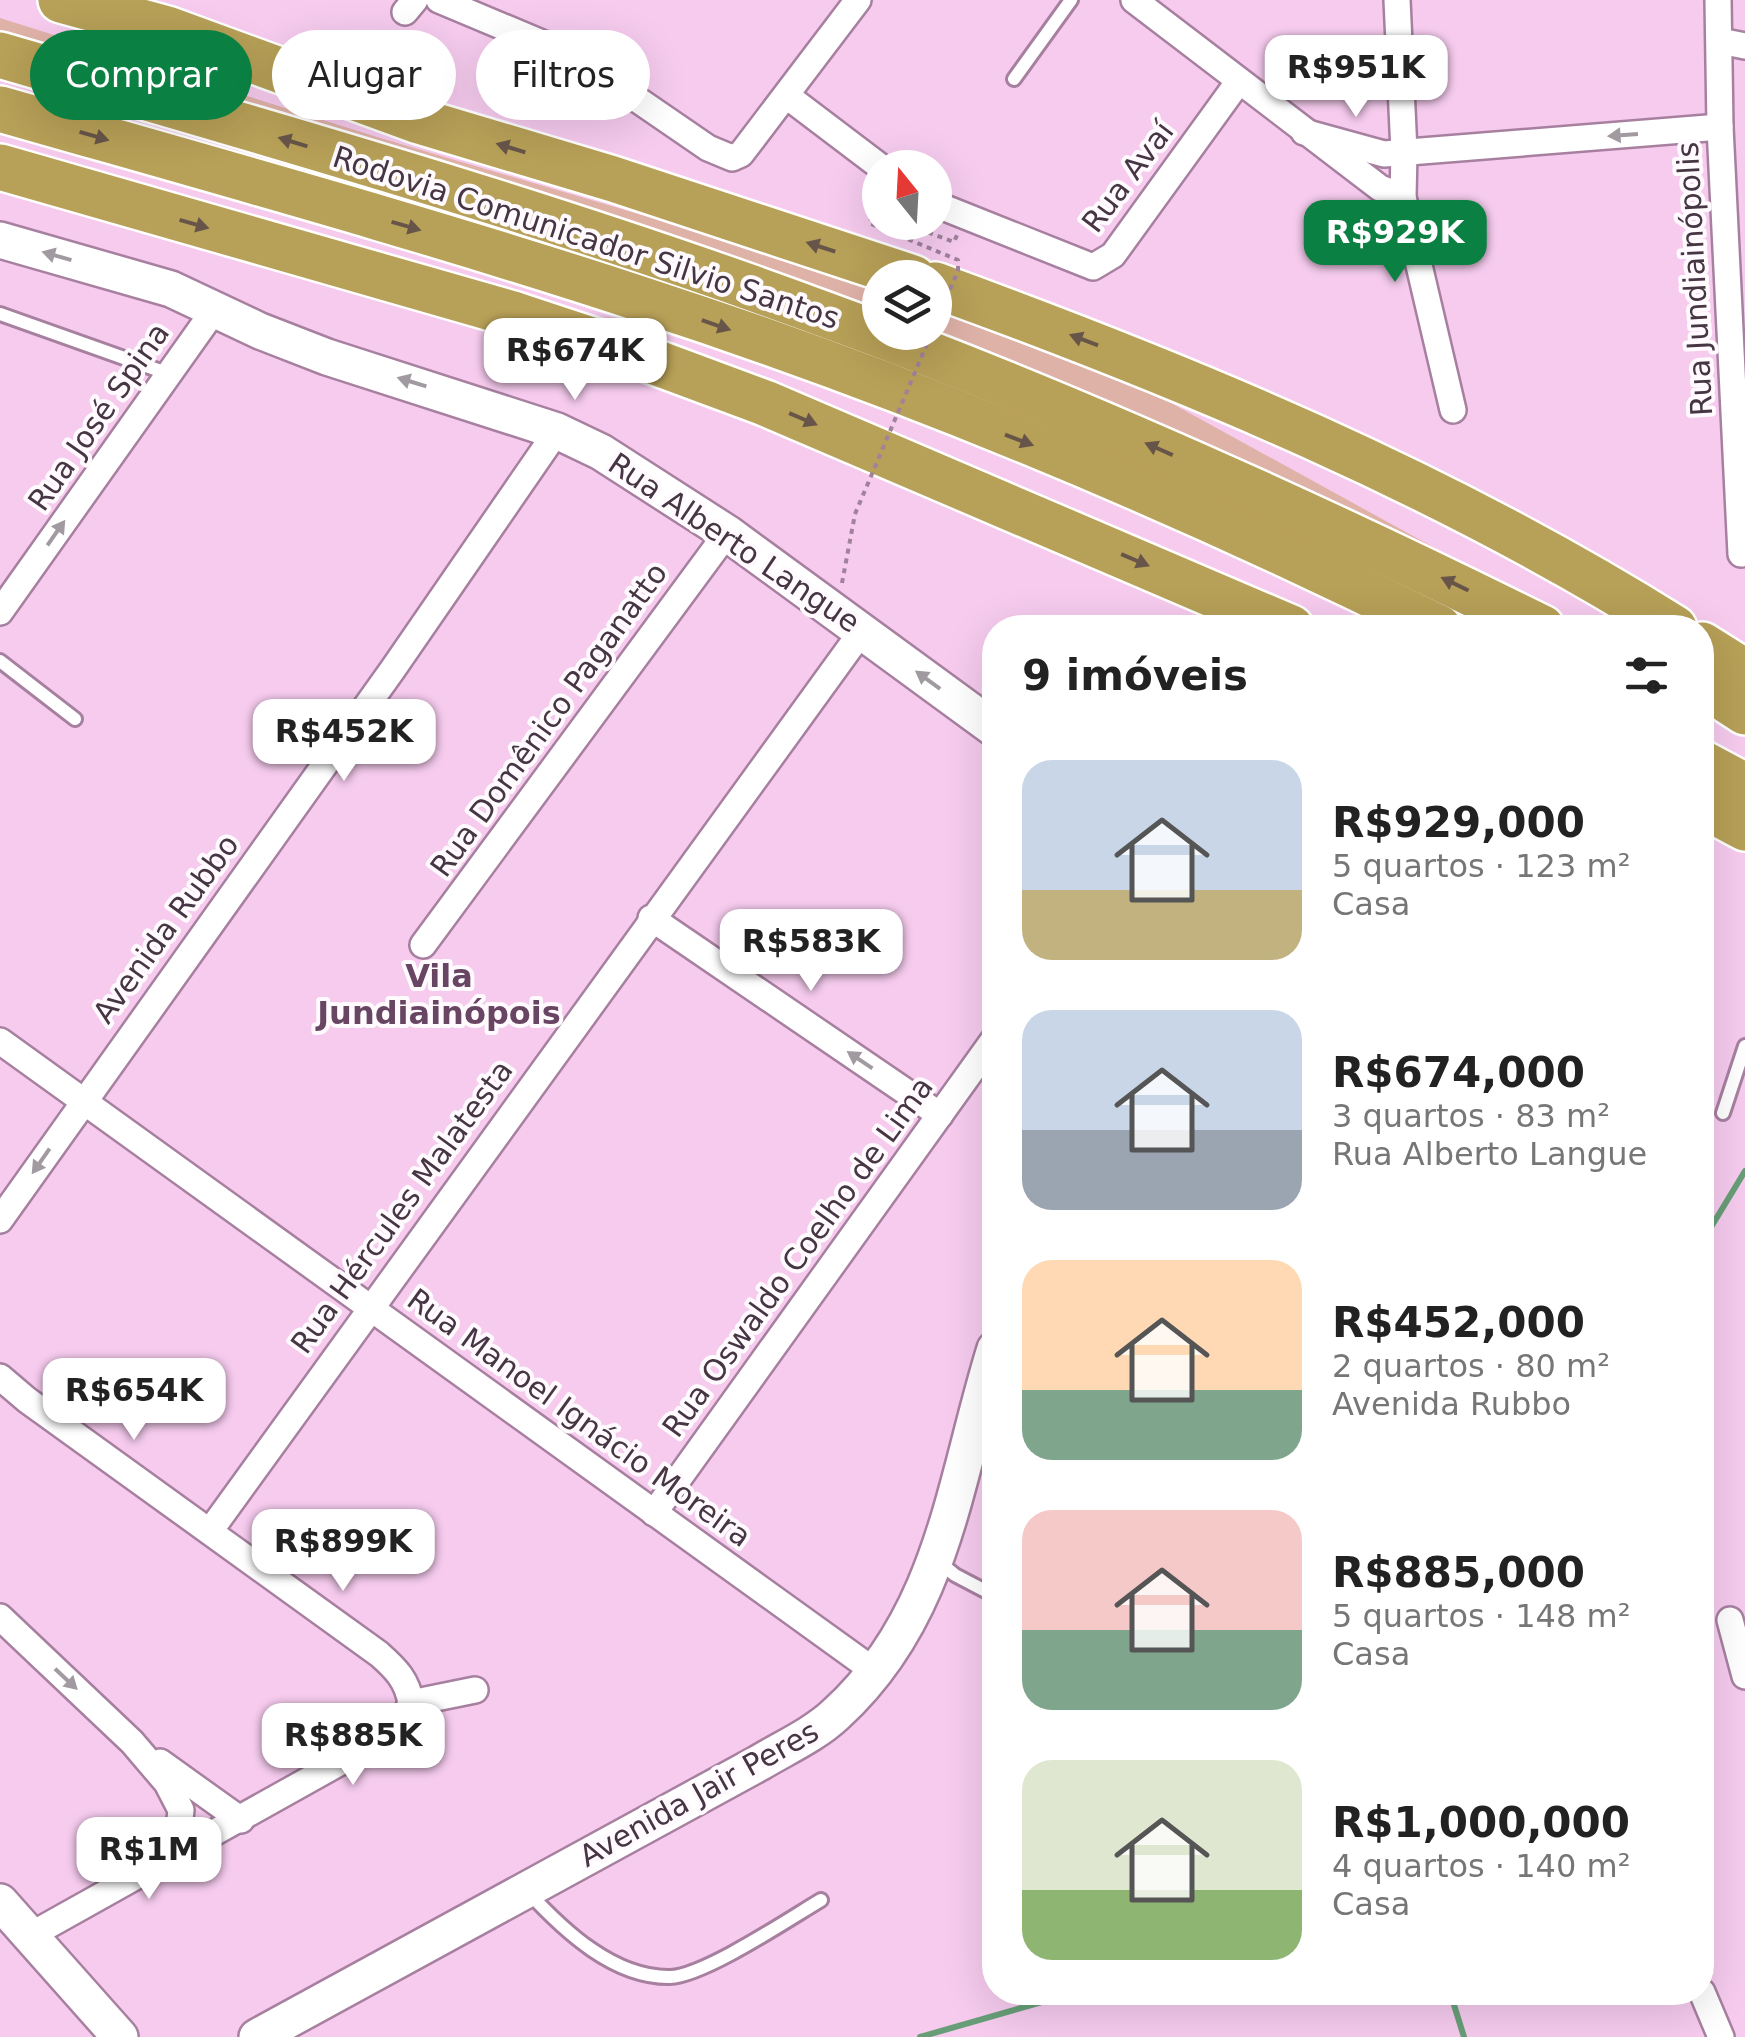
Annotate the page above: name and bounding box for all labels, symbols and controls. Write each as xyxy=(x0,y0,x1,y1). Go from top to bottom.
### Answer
chip: Comprar xyxy=(30,30,252,120)
chip: Alugar xyxy=(272,30,456,120)
chip: Filtros xyxy=(476,30,650,120)
pin: R$951K xyxy=(1275,35,1437,120)
text: R$951K xyxy=(1287,48,1425,86)
street label: Rua Avaí xyxy=(1075,113,1182,239)
one-way arrow xyxy=(1606,127,1638,143)
one-way arrow xyxy=(79,129,110,144)
one-way arrow xyxy=(277,134,307,149)
street label: Rodovia Comunicador Silvio Santos xyxy=(329,139,844,336)
one-way arrow xyxy=(495,140,526,155)
street label: Rua Jundiainópolis xyxy=(1670,141,1719,417)
north arrow xyxy=(862,150,952,240)
map controls xyxy=(862,150,952,350)
pin: R$929K xyxy=(1314,200,1476,285)
text: R$929K xyxy=(1326,213,1464,251)
one-way arrow xyxy=(180,217,210,232)
one-way arrow xyxy=(391,218,422,234)
one-way arrow xyxy=(805,238,835,253)
one-way arrow xyxy=(41,248,72,263)
button: layers xyxy=(862,260,952,350)
street label: Rua José Spina xyxy=(21,316,176,517)
pin: R$674K xyxy=(494,318,656,403)
one-way arrow xyxy=(701,318,731,333)
text: R$674K xyxy=(506,331,644,369)
one-way arrow xyxy=(1068,332,1098,347)
one-way arrow xyxy=(397,374,427,389)
one-way arrow xyxy=(789,411,818,427)
one-way arrow xyxy=(1005,433,1035,449)
one-way arrow xyxy=(1144,441,1174,457)
street label: Rua Alberto Langue xyxy=(602,445,867,640)
one-way arrow xyxy=(46,520,66,546)
one-way arrow xyxy=(1120,552,1150,568)
street label: Rua Domênico Paganatto xyxy=(423,556,674,883)
one-way arrow xyxy=(1440,576,1469,593)
icon: filters xyxy=(1619,648,1674,703)
text: 9 imóveis xyxy=(1022,651,1248,700)
one-way arrow xyxy=(915,670,941,690)
pin: R$452K xyxy=(263,699,425,784)
text: R$452K xyxy=(275,712,413,750)
text: R$929,000 xyxy=(1332,798,1585,847)
icon: home xyxy=(1102,800,1222,920)
street label: Avenida Rubbo xyxy=(86,828,246,1030)
text: 5 quartos · 123 m² xyxy=(1332,847,1630,885)
text: Casa xyxy=(1332,885,1410,923)
pin: R$583K xyxy=(730,909,892,994)
text: R$583K xyxy=(742,922,880,960)
district label: Vila Jundiainópois xyxy=(315,957,561,1032)
text: R$674,000 xyxy=(1332,1048,1585,1097)
icon: home xyxy=(1102,1050,1222,1170)
one-way arrow xyxy=(846,1051,873,1070)
street label: Rua Hércules Malatesta xyxy=(284,1053,520,1360)
street label: Rua Oswaldo Coelho de Lima xyxy=(655,1070,940,1444)
text: 3 quartos · 83 m² xyxy=(1332,1097,1610,1135)
text: Rua Alberto Langue xyxy=(1332,1135,1647,1173)
one-way arrow xyxy=(32,1147,51,1174)
street label: Rua Manoel Ignácio Moreira xyxy=(401,1281,758,1554)
text: R$452,000 xyxy=(1332,1298,1585,1347)
icon: home xyxy=(1102,1300,1222,1420)
text: 2 quartos · 80 m² xyxy=(1332,1347,1610,1385)
pin: R$654K xyxy=(53,1358,215,1443)
text: R$654K xyxy=(65,1371,203,1409)
text: Avenida Rubbo xyxy=(1332,1385,1571,1423)
pin: R$899K xyxy=(262,1509,424,1594)
text: R$899K xyxy=(274,1522,412,1560)
text: R$885,000 xyxy=(1332,1548,1585,1597)
icon: home xyxy=(1102,1550,1222,1670)
text: 5 quartos · 148 m² xyxy=(1332,1597,1630,1635)
text: Casa xyxy=(1332,1635,1410,1673)
one-way arrow xyxy=(54,1667,78,1690)
pin: R$885K xyxy=(272,1703,434,1788)
street label: Avenida Jair Peres xyxy=(573,1713,824,1874)
text: R$885K xyxy=(284,1716,422,1754)
text: R$1,000,000 xyxy=(1332,1798,1630,1847)
icon: home xyxy=(1102,1800,1222,1920)
pin: R$1M xyxy=(90,1817,208,1902)
text: R$1M xyxy=(98,1830,200,1868)
text: 4 quartos · 140 m² xyxy=(1332,1847,1630,1885)
text: Casa xyxy=(1332,1885,1410,1923)

